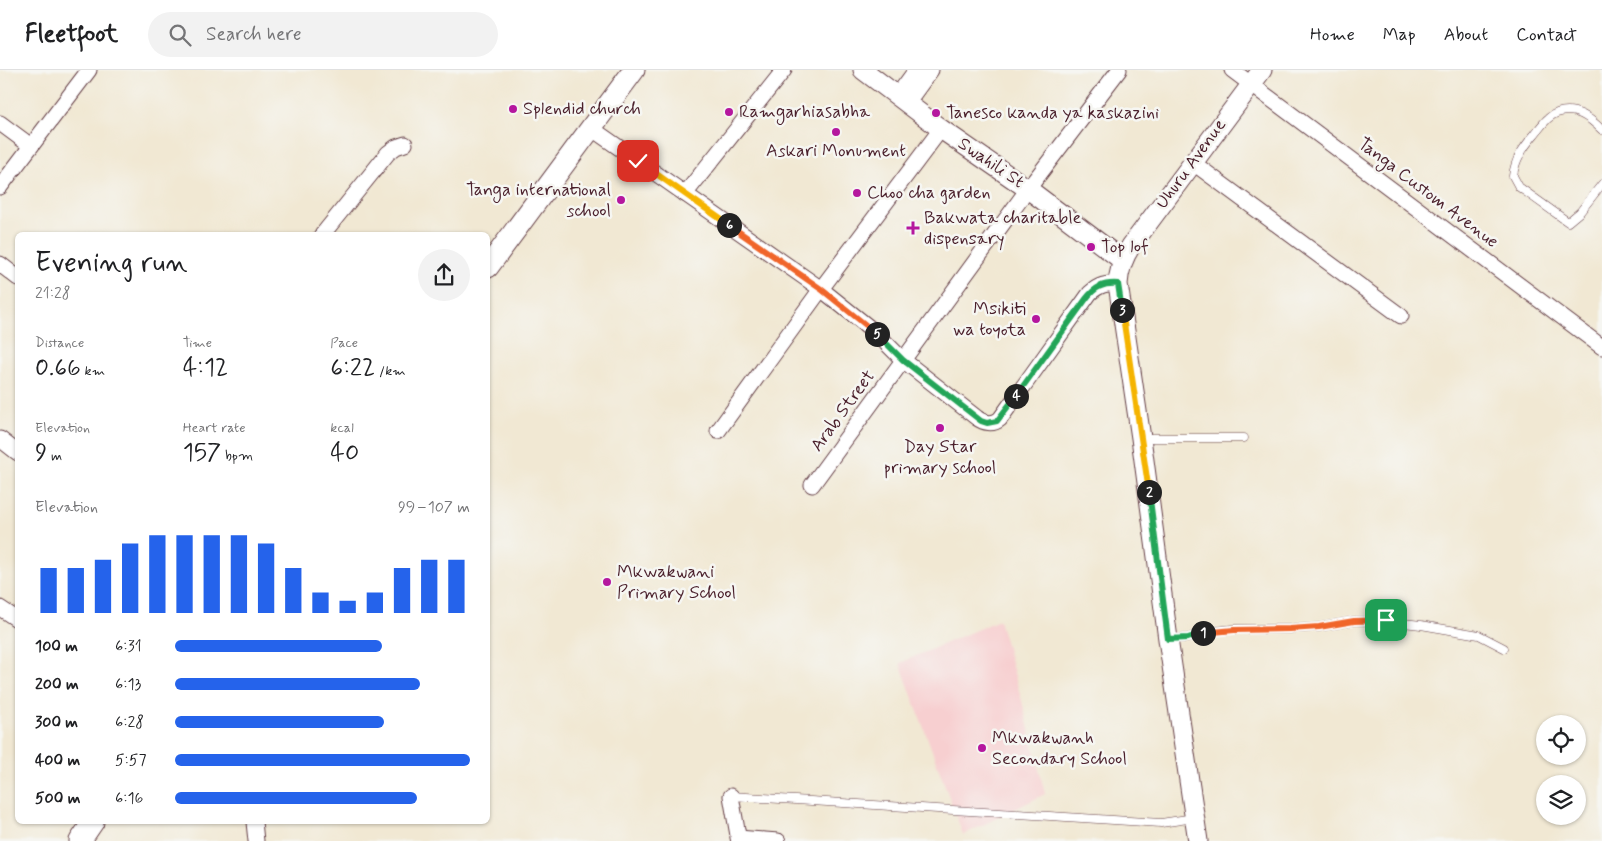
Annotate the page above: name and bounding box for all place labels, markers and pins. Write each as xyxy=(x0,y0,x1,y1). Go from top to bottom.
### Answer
place label: Splendid church xyxy=(523,97,641,121)
place label: Ramgarhiasabha xyxy=(739,100,870,125)
place label: Tanesco kanda ya kaskazini xyxy=(946,101,1159,125)
marker: Splendid church xyxy=(507,103,519,115)
marker: Ramgarhiasabha xyxy=(723,106,735,118)
marker: Tanesco kanda ya kaskazini xyxy=(930,107,942,119)
marker: Askari Monument xyxy=(830,126,842,138)
place label: Askari Monument xyxy=(766,139,906,163)
pin xyxy=(617,140,659,182)
place label: Tanga international school xyxy=(466,178,611,223)
place label: Choo cha garden xyxy=(867,181,991,205)
marker: Choo cha garden xyxy=(851,187,863,199)
marker: Tanga international school xyxy=(615,194,627,206)
place label: Bakwata charitable dispensary xyxy=(924,206,1082,251)
pin: 6 xyxy=(716,212,742,238)
marker: Bakwata charitable dispensary xyxy=(906,221,920,235)
place label: Top lof xyxy=(1101,235,1149,259)
marker: Top lof xyxy=(1085,241,1097,253)
place label: Msikiti wa toyota xyxy=(953,297,1026,342)
pin: 3 xyxy=(1110,298,1134,322)
marker: Msikiti wa toyota xyxy=(1030,313,1042,325)
pin: 5 xyxy=(864,322,890,346)
pin: 4 xyxy=(1004,384,1028,408)
marker: Day Star primary school xyxy=(934,422,946,434)
place label: Day Star primary school xyxy=(884,435,996,480)
pin: 2 xyxy=(1136,480,1162,504)
place label: Mkwakwani Primary School xyxy=(617,560,736,605)
marker: Mkwakwani Primary School xyxy=(601,576,613,588)
pin xyxy=(1365,599,1407,641)
pin: 1 xyxy=(1190,620,1216,646)
place label: Mkwakwanh Secondary School xyxy=(992,726,1127,771)
marker: Mkwakwanh Secondary School xyxy=(976,742,988,754)

